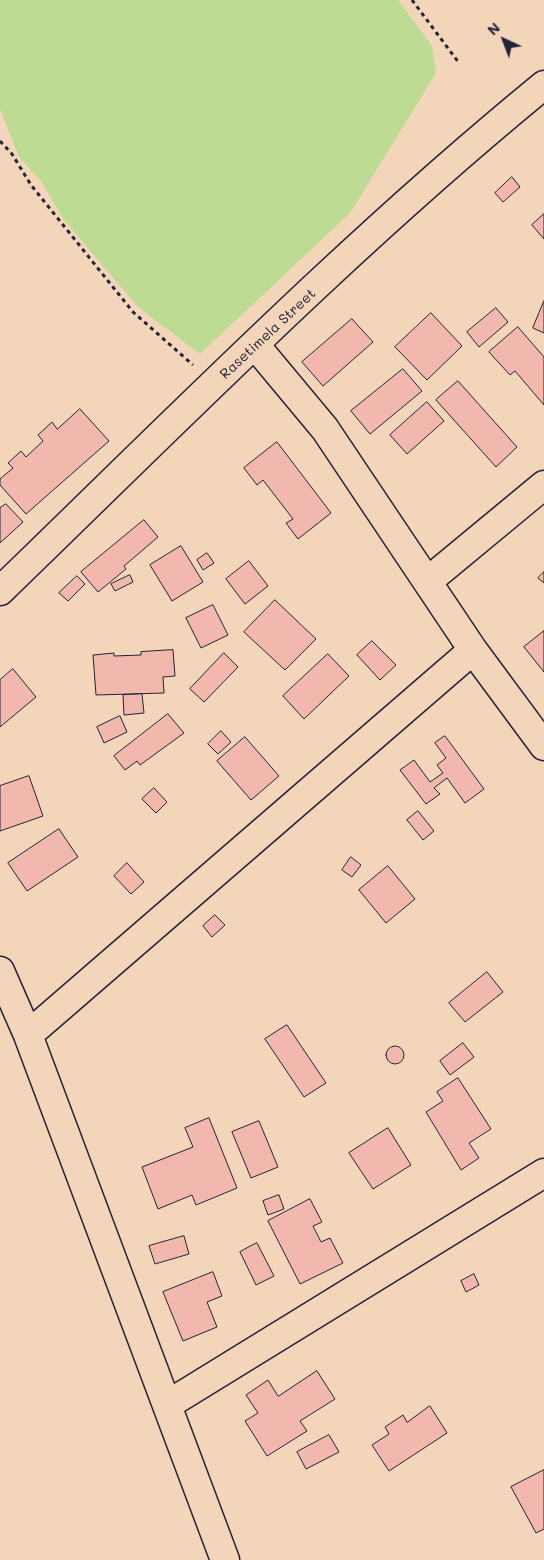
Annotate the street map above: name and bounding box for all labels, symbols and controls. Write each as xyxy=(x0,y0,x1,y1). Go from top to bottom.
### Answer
north arrow xyxy=(479,15,529,65)
text: N xyxy=(483,18,504,39)
street label: Rasetimela Street xyxy=(217,285,319,383)

